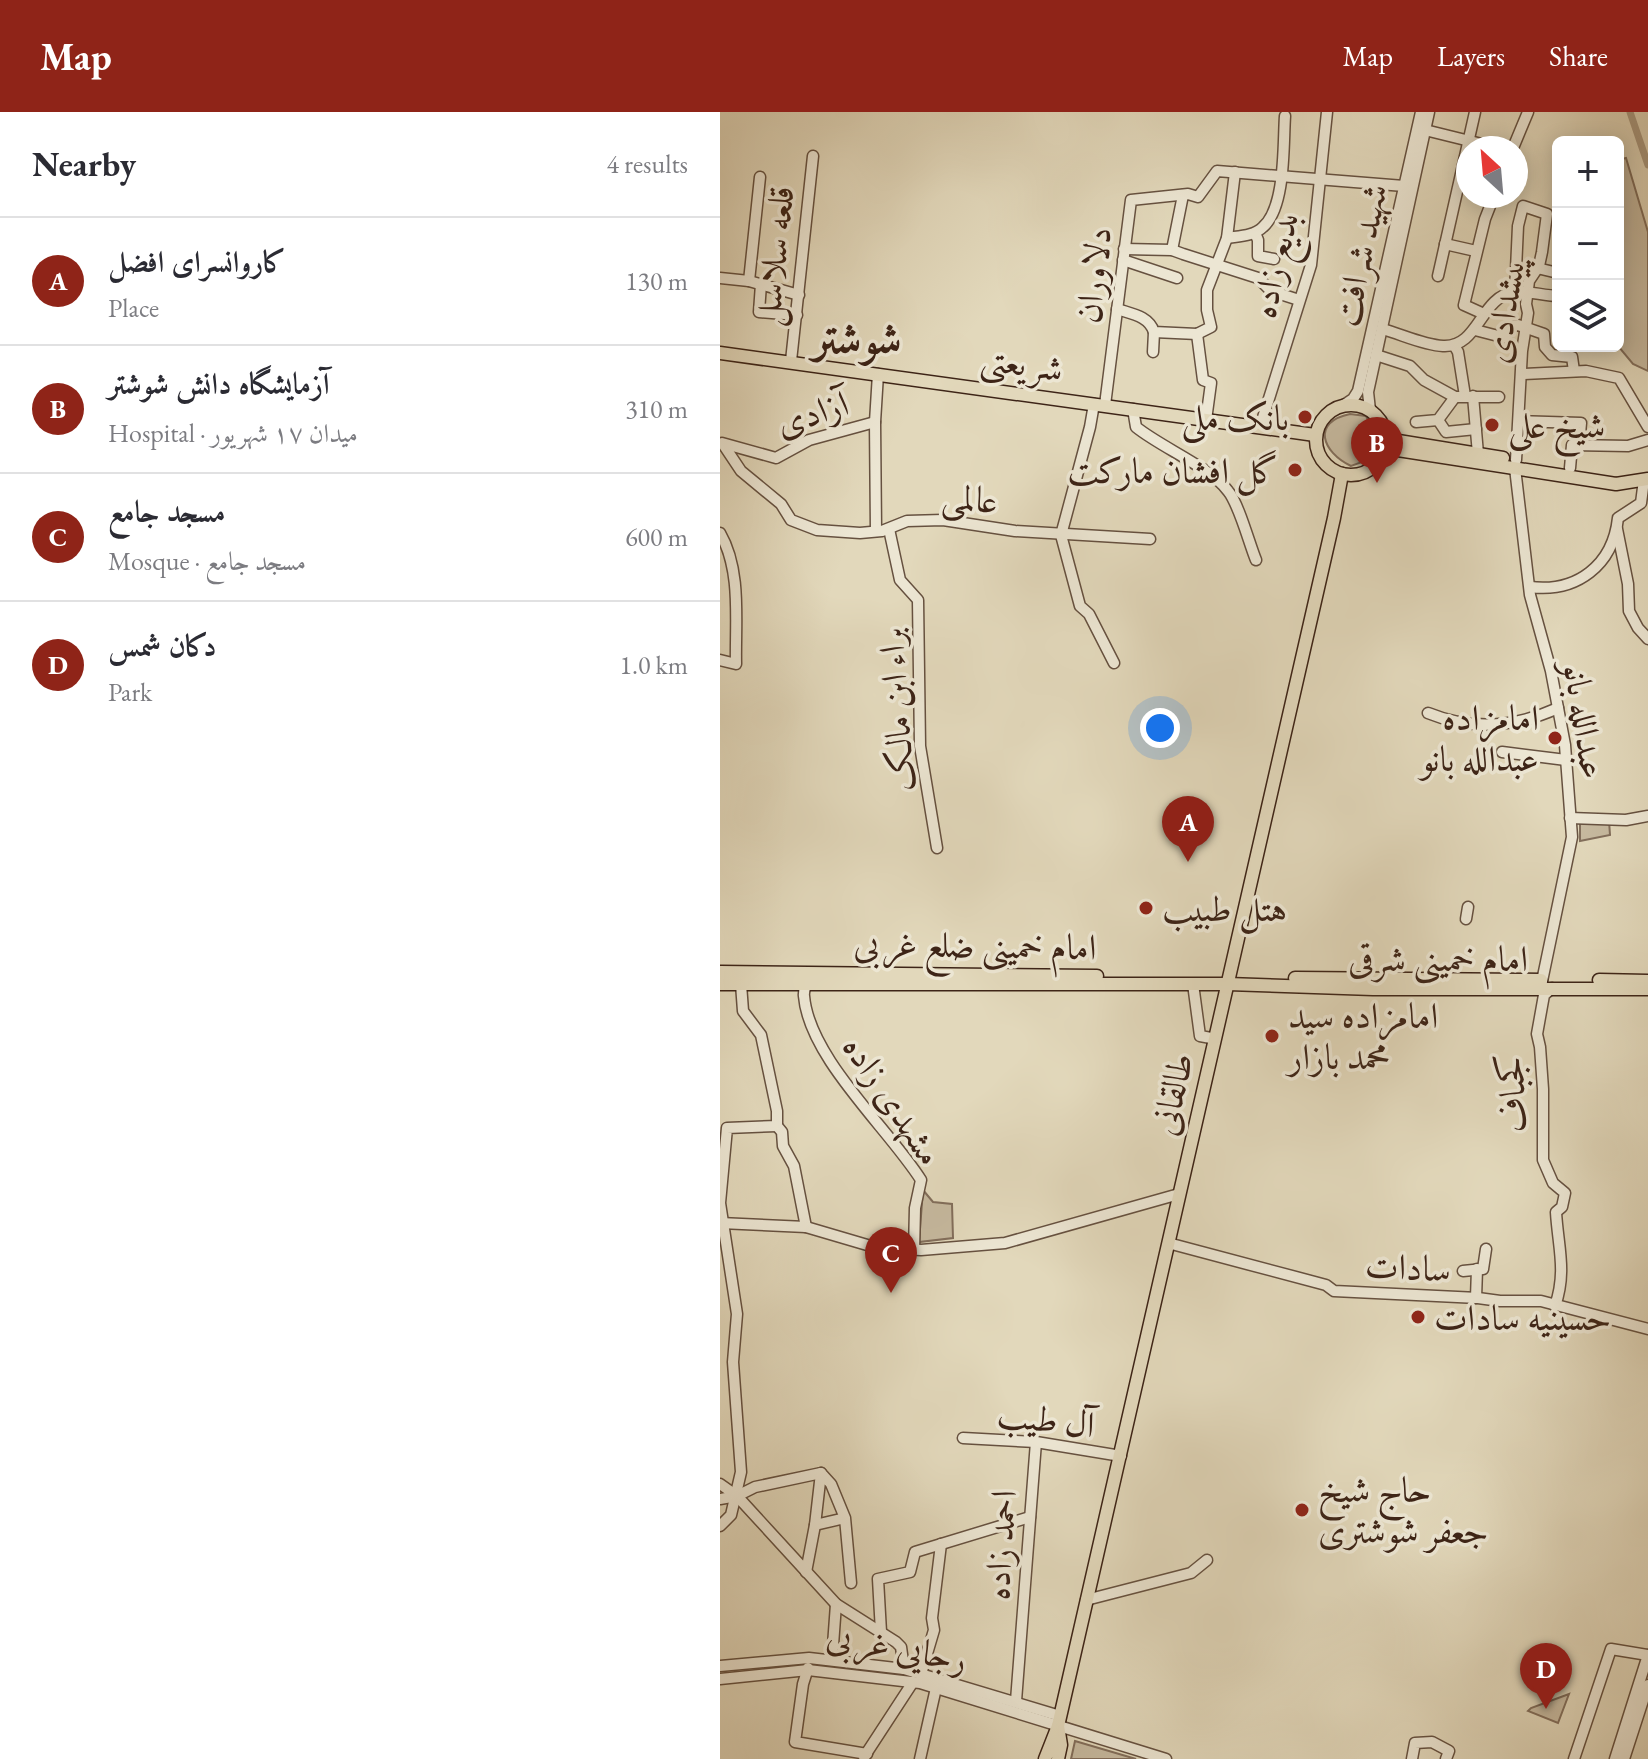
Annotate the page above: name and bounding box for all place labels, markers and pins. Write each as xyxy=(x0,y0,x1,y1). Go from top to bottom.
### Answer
place label: بانک ملی xyxy=(1181,394,1289,444)
place label: شیخ علی xyxy=(1508,402,1605,458)
marker: بانک ملی xyxy=(1296,408,1314,426)
marker: شیخ علی xyxy=(1483,416,1501,434)
pin: B xyxy=(1351,417,1403,483)
place label: گل افشان مارکت xyxy=(1067,447,1279,496)
marker: گل افشان مارکت xyxy=(1286,461,1304,479)
place label: امامزاده عبدالله بانو xyxy=(1417,694,1539,782)
marker: امامزاده عبدالله بانو xyxy=(1546,729,1564,747)
pin: A xyxy=(1162,796,1214,862)
place label: هتل طبیب xyxy=(1162,885,1287,934)
marker: هتل طبیب xyxy=(1137,899,1155,917)
place label: امامزاده سید محمد بازار xyxy=(1285,992,1438,1080)
marker: امامزاده سید محمد بازار xyxy=(1263,1027,1281,1045)
pin: C xyxy=(865,1227,917,1293)
place label: حسینیه سادات xyxy=(1434,1294,1611,1341)
marker: حسینیه سادات xyxy=(1409,1308,1427,1326)
place label: حاج شیخ جعفر شوشتری xyxy=(1318,1466,1489,1554)
marker: حاج شیخ جعفر شوشتری xyxy=(1293,1501,1311,1519)
pin: D xyxy=(1520,1643,1572,1709)

